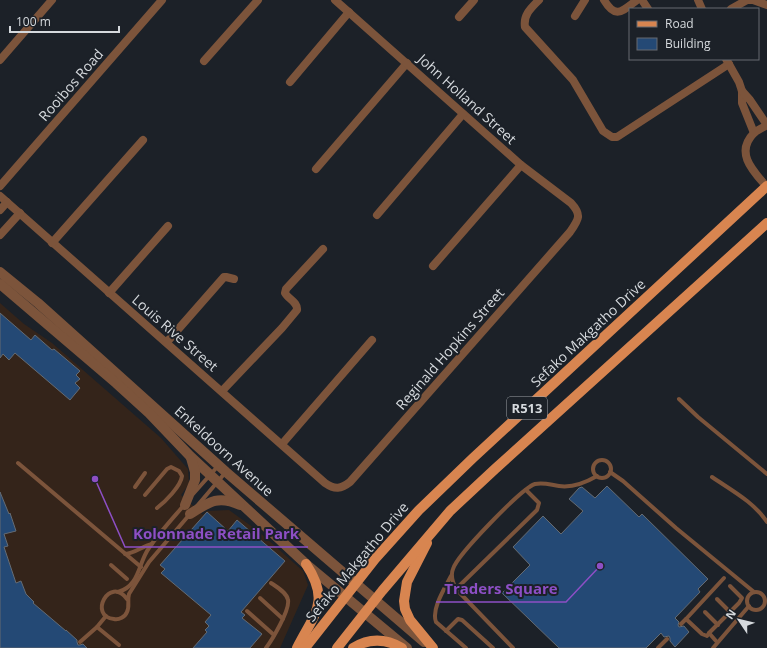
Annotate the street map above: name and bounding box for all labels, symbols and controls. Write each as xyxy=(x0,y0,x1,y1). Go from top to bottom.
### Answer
scale bar xyxy=(10,8,119,34)
legend xyxy=(629,8,759,60)
text: 100 m xyxy=(16,13,51,30)
text: Road xyxy=(665,15,694,32)
text: Building xyxy=(665,35,711,52)
street label: Rooibos Road xyxy=(34,45,107,125)
street label: John Holland Street xyxy=(412,48,521,148)
street label: Sefako Makgatho Drive xyxy=(526,274,649,391)
street label: Reginald Hopkins Street xyxy=(391,284,508,414)
street label: Louis Rive Street xyxy=(128,290,222,375)
road number: R513 xyxy=(507,397,547,419)
street label: Enkeldoorn Avenue xyxy=(171,401,278,500)
street label: Sefako Makgatho Drive xyxy=(301,498,412,625)
callout: Kolonnade Retail Park xyxy=(125,520,308,547)
text: Kolonnade Retail Park xyxy=(133,523,300,543)
callout: Traders Square xyxy=(436,575,566,602)
text: Traders Square xyxy=(444,578,558,598)
north arrow xyxy=(719,600,759,640)
text: N xyxy=(722,606,739,622)

